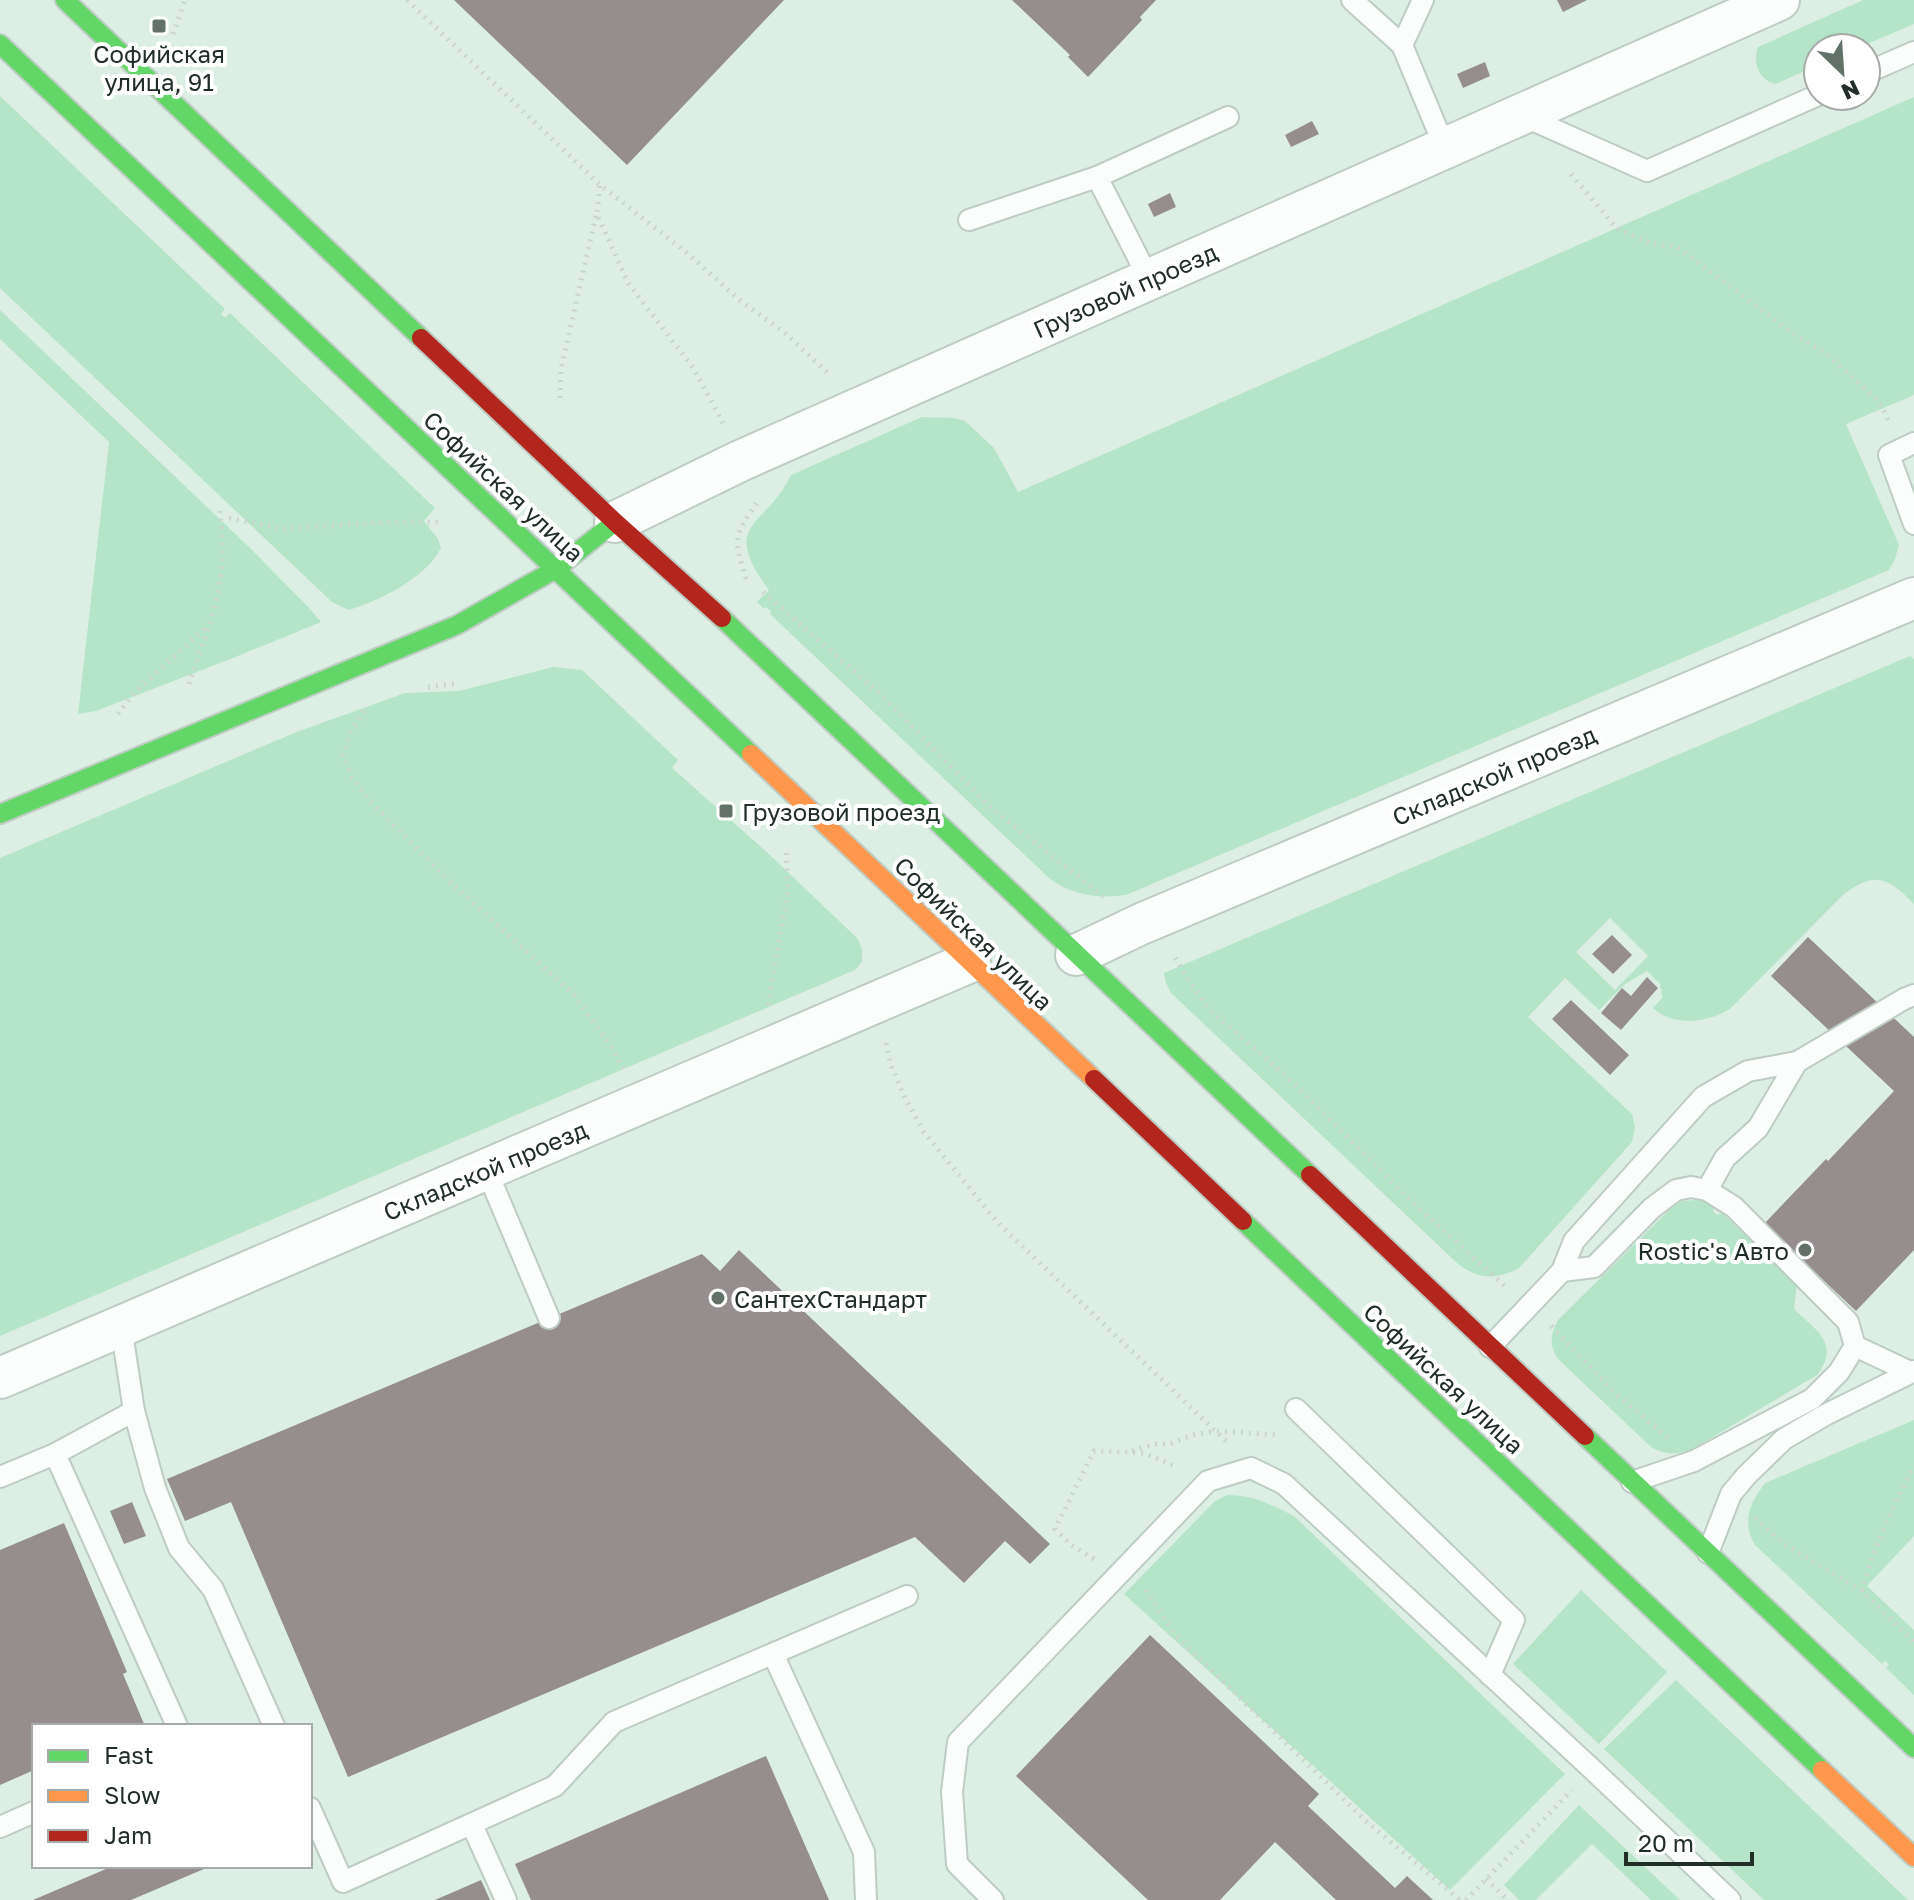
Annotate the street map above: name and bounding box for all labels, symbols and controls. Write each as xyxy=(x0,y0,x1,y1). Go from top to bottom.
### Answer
marker: Софийская улица, 91 xyxy=(150,17,168,35)
north arrow xyxy=(1802,32,1882,112)
place label: Софийская улица, 91 xyxy=(93,39,225,96)
text: N xyxy=(1837,75,1864,106)
street label: Грузовой проезд xyxy=(1029,236,1221,344)
street label: Софийская улица xyxy=(418,404,590,568)
street label: Складской проезд xyxy=(1388,719,1600,831)
place label: Грузовой проезд xyxy=(742,797,940,826)
marker: Грузовой проезд xyxy=(717,802,735,820)
street label: Софийская улица xyxy=(889,850,1059,1016)
street label: Складской проезд xyxy=(379,1114,591,1226)
place label: Rostic's Авто xyxy=(1638,1236,1789,1265)
marker: Rostic's Авто xyxy=(1796,1241,1814,1259)
place label: СантехСтандарт xyxy=(734,1284,927,1313)
marker: СантехСтандарт xyxy=(709,1289,727,1307)
street label: Софийская улица xyxy=(1358,1296,1530,1460)
legend xyxy=(32,1724,312,1868)
text: Fast xyxy=(104,1740,154,1769)
text: Slow xyxy=(104,1780,160,1809)
scale bar xyxy=(1626,1816,1752,1866)
text: Jam xyxy=(104,1820,152,1849)
text: 20 m xyxy=(1638,1828,1694,1857)

